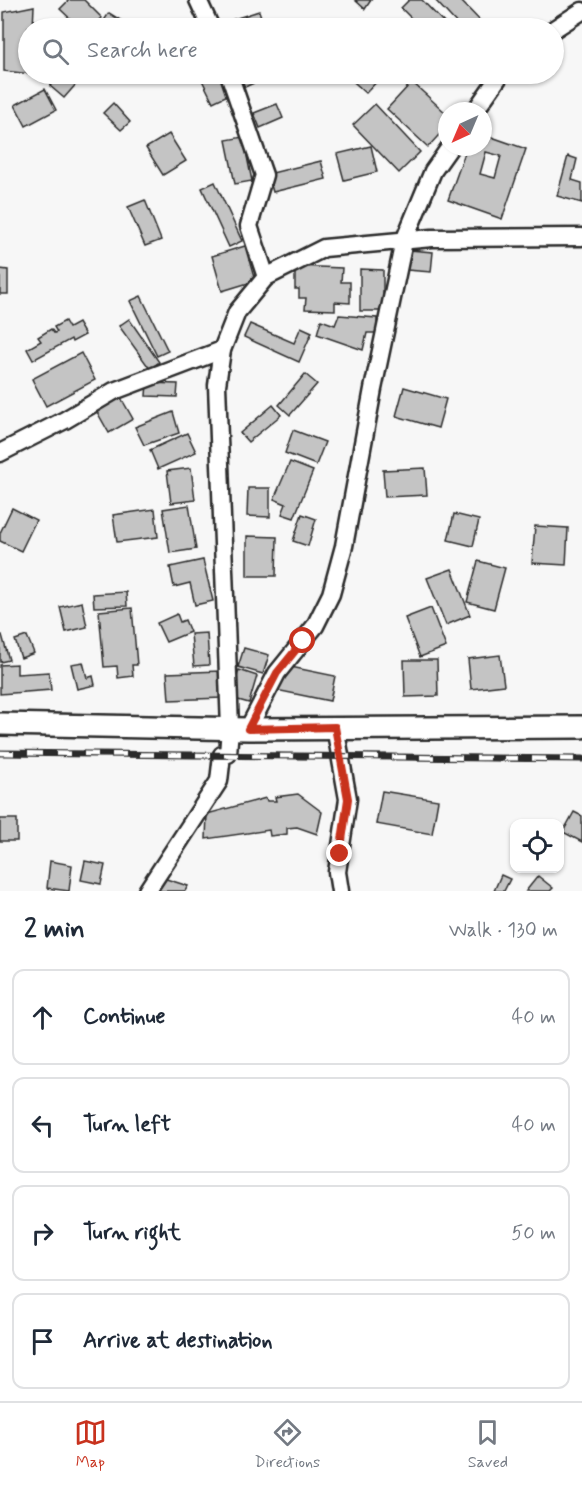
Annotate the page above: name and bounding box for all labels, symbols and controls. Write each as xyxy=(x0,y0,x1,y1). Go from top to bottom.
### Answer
search box xyxy=(18,18,564,84)
icon: search xyxy=(39,35,72,68)
text: Search here xyxy=(87,37,198,65)
north arrow xyxy=(438,102,492,156)
route start xyxy=(289,627,315,653)
map controls xyxy=(510,819,564,873)
button: locate xyxy=(510,819,564,873)
route end xyxy=(326,840,352,866)
text: 2 min xyxy=(24,913,85,947)
text: Walk · 130 m xyxy=(449,917,558,944)
icon: ahead xyxy=(26,1001,59,1034)
text: Continue xyxy=(83,1003,165,1031)
text: 40 m xyxy=(512,1004,556,1031)
icon: left xyxy=(26,1109,59,1142)
text: Turn left xyxy=(83,1111,171,1139)
text: 40 m xyxy=(512,1112,556,1139)
icon: right xyxy=(26,1217,59,1250)
text: Turn right xyxy=(83,1219,181,1247)
text: 50 m xyxy=(511,1220,556,1247)
icon: arrive xyxy=(26,1325,59,1358)
text: Arrive at destination xyxy=(83,1327,273,1355)
tab: Map xyxy=(74,1416,107,1473)
tab: Directions xyxy=(254,1416,320,1473)
tab: Saved xyxy=(468,1416,508,1473)

